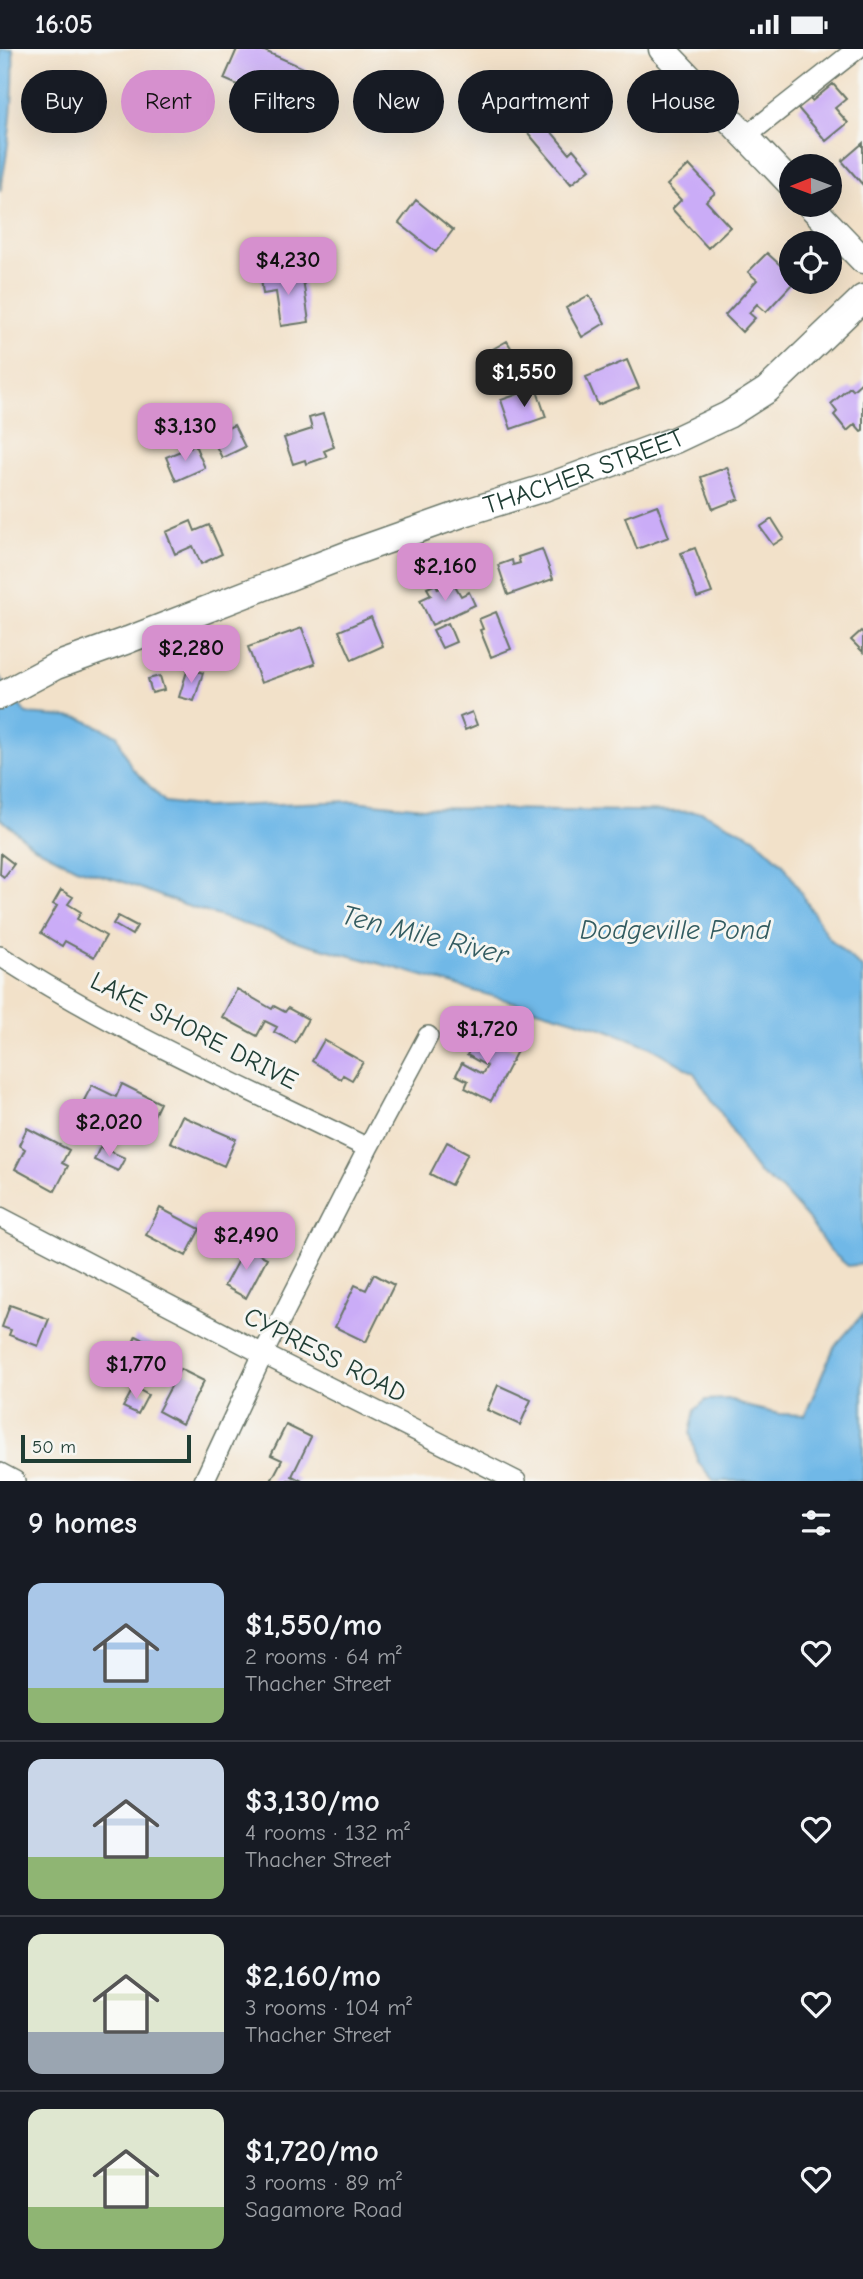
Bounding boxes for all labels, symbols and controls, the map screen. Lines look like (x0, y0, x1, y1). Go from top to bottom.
text: 16:05 (35, 10, 93, 40)
chip: Buy (21, 70, 107, 133)
chip: Rent (121, 70, 215, 133)
chip: Filters (229, 70, 339, 133)
chip: New (353, 70, 444, 133)
chip: Apartment (458, 70, 613, 133)
chip: House (627, 70, 739, 133)
north arrow (779, 154, 842, 217)
map controls (779, 154, 842, 294)
button: locate (779, 231, 842, 294)
pin: $4,230 (231, 237, 345, 297)
text: $4,230 (256, 246, 320, 273)
pin: $1,550 (467, 349, 581, 409)
text: $1,550 (492, 358, 556, 385)
pin: $3,130 (128, 403, 242, 463)
text: $3,130 (153, 412, 217, 439)
street label: THACHER STREET (480, 423, 690, 521)
pin: $2,160 (388, 543, 502, 603)
text: $2,160 (413, 552, 477, 579)
pin: $2,280 (134, 625, 248, 685)
text: $2,280 (158, 634, 224, 661)
water label: Ten Mile River (338, 899, 513, 972)
water label: Dodgeville Pond (580, 914, 771, 946)
street label: LAKE SHORE DRIVE (85, 966, 303, 1096)
pin: $1,720 (430, 1007, 544, 1066)
text: $1,720 (456, 1015, 518, 1042)
pin: $2,020 (52, 1099, 166, 1159)
text: $2,020 (75, 1108, 143, 1135)
pin: $2,490 (189, 1213, 303, 1272)
text: $2,490 (213, 1221, 279, 1248)
street label: CYPRESS ROAD (239, 1301, 411, 1409)
pin: $1,770 (79, 1341, 193, 1401)
text: $1,770 (105, 1350, 167, 1377)
scale bar (21, 1432, 191, 1464)
text: 50 m (32, 1436, 76, 1458)
icon: filters (797, 1504, 835, 1542)
text: 9 homes (28, 1506, 137, 1541)
text: $1,550/mo (245, 1608, 382, 1643)
icon: home (84, 1611, 168, 1695)
icon: heart (797, 1634, 835, 1672)
text: 2 rooms · 64 m² (245, 1643, 402, 1670)
text: Thacher Street (245, 1670, 391, 1697)
text: $3,130/mo (245, 1784, 380, 1819)
icon: home (84, 1787, 168, 1871)
icon: heart (797, 1810, 835, 1848)
text: 4 rooms · 132 m² (245, 1819, 410, 1846)
text: Thacher Street (245, 1846, 391, 1873)
text: $2,160/mo (245, 1959, 381, 1994)
icon: home (84, 1962, 168, 2046)
icon: heart (797, 1985, 835, 2023)
text: 3 rooms · 104 m² (245, 1994, 412, 2021)
text: Thacher Street (245, 2021, 391, 2048)
text: $1,720/mo (245, 2134, 379, 2169)
icon: home (84, 2137, 168, 2221)
icon: heart (797, 2160, 835, 2198)
text: 3 rooms · 89 m² (245, 2169, 402, 2196)
text: Sagamore Road (245, 2196, 402, 2223)

